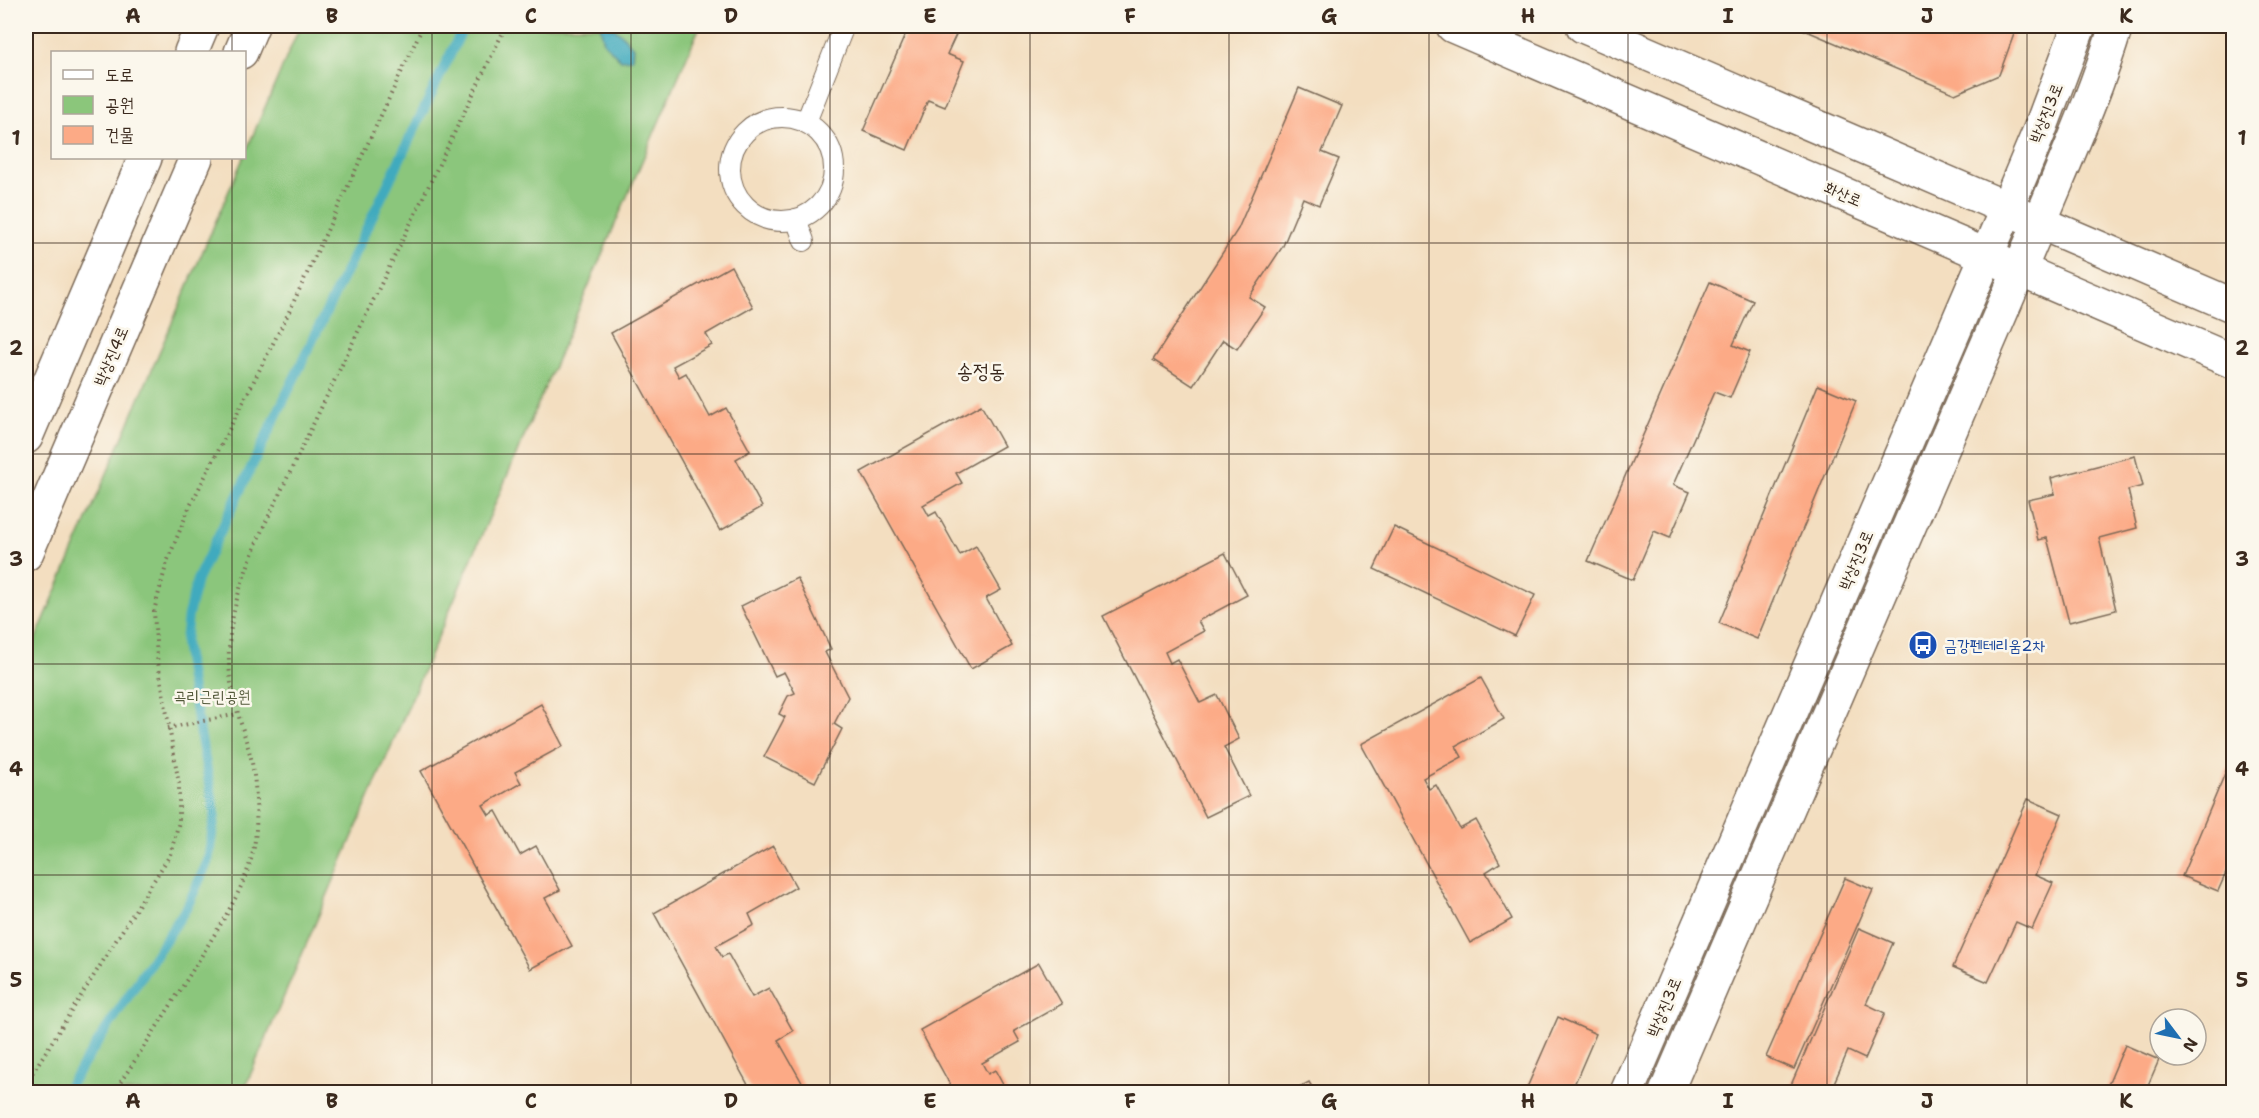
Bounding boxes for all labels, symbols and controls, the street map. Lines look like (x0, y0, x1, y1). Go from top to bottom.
text: A (125, 3, 141, 29)
text: B (326, 3, 338, 29)
text: C (525, 3, 537, 29)
text: D (724, 3, 738, 29)
text: E (923, 3, 937, 29)
text: F (1124, 3, 1136, 29)
text: G (1321, 3, 1337, 29)
text: H (1521, 3, 1535, 29)
text: I (1722, 3, 1734, 29)
text: J (1921, 3, 1934, 29)
text: K (2119, 3, 2133, 29)
legend (51, 51, 246, 159)
text: 도로 (105, 63, 134, 87)
street label: 박상진3로 (2025, 80, 2067, 146)
text: 공원 (105, 93, 134, 117)
text: 건물 (105, 123, 134, 147)
text: 1 (11, 125, 21, 151)
text: 1 (2237, 125, 2247, 151)
street label: 화산로 (1821, 177, 1865, 211)
street label: 박상진4로 (89, 323, 133, 389)
text: 2 (9, 335, 23, 361)
text: 2 (2235, 335, 2249, 361)
district label: 송정동 (957, 358, 1005, 384)
street label: 박상진3로 (1834, 527, 1878, 593)
text: 3 (9, 546, 23, 572)
text: 3 (2235, 546, 2249, 572)
bus stop icon: 금강펜테리움2차 (1907, 629, 1939, 661)
place label: 금강펜테리움2차 (1944, 635, 2045, 656)
park label: 곡리근린공원 (173, 686, 251, 707)
text: 4 (9, 756, 23, 782)
text: 4 (2235, 756, 2249, 782)
text: 5 (10, 967, 22, 993)
text: 5 (2236, 967, 2248, 993)
street label: 박상진3로 (1642, 974, 1686, 1040)
north arrow (2148, 1007, 2208, 1067)
text: N (2178, 1034, 2203, 1056)
text: A (125, 1088, 141, 1114)
text: B (326, 1088, 338, 1114)
text: C (525, 1088, 537, 1114)
text: D (724, 1088, 738, 1114)
text: E (923, 1088, 937, 1114)
text: F (1124, 1088, 1136, 1114)
text: G (1321, 1088, 1337, 1114)
text: H (1521, 1088, 1535, 1114)
text: I (1722, 1088, 1734, 1114)
text: J (1921, 1088, 1934, 1114)
text: K (2119, 1088, 2133, 1114)

